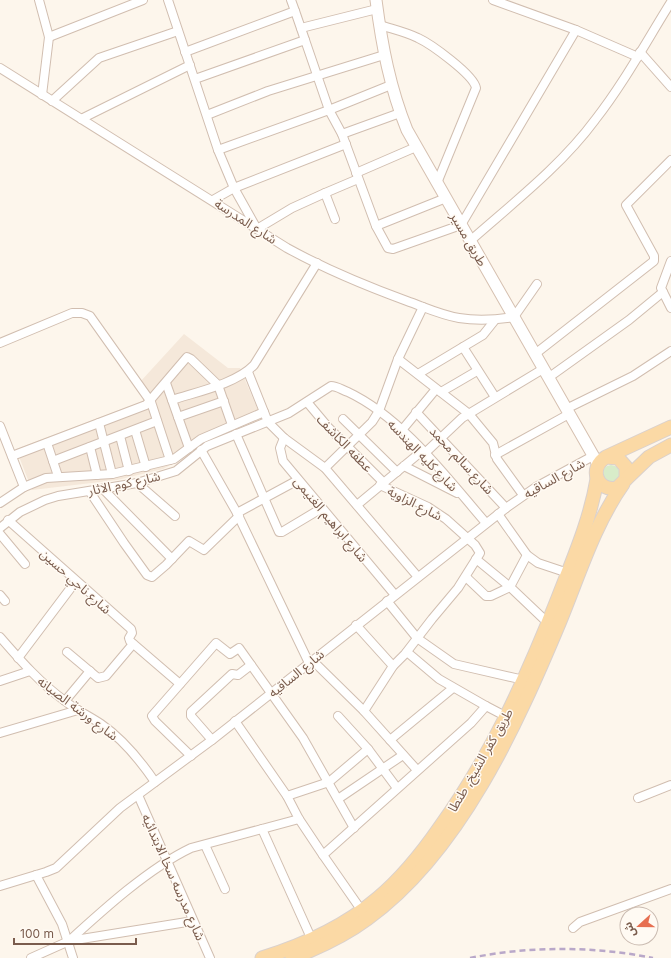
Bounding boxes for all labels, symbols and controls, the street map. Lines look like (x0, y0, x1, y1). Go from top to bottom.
street label: شارع المدرسة (210, 195, 280, 250)
street label: طريق مسير (446, 208, 491, 269)
street label: عطفه الكاشف (314, 411, 377, 475)
street label: شارع كليه الهندسه (382, 416, 461, 496)
street label: شارع سالم محمد (424, 423, 497, 499)
street label: شارع الساقيه (521, 455, 589, 504)
street label: شارع كوم الاثار (85, 468, 162, 502)
street label: شارع ابراهيم الغنيمى (288, 473, 371, 567)
street label: شارع الزاوية (384, 482, 445, 526)
street label: شارع ناجي حسين (35, 545, 115, 619)
street label: شارع الساقيه (265, 646, 329, 703)
street label: شارع ورشة الصيانه (33, 673, 121, 746)
street label: طريق كفر الشيخ, طنطا (444, 705, 519, 816)
street label: شارع مدرسه سخا الابتدائيه (136, 811, 209, 944)
north arrow (619, 906, 659, 946)
scale bar (14, 920, 136, 946)
text: ش (620, 920, 639, 939)
text: 100 m (20, 926, 54, 941)

